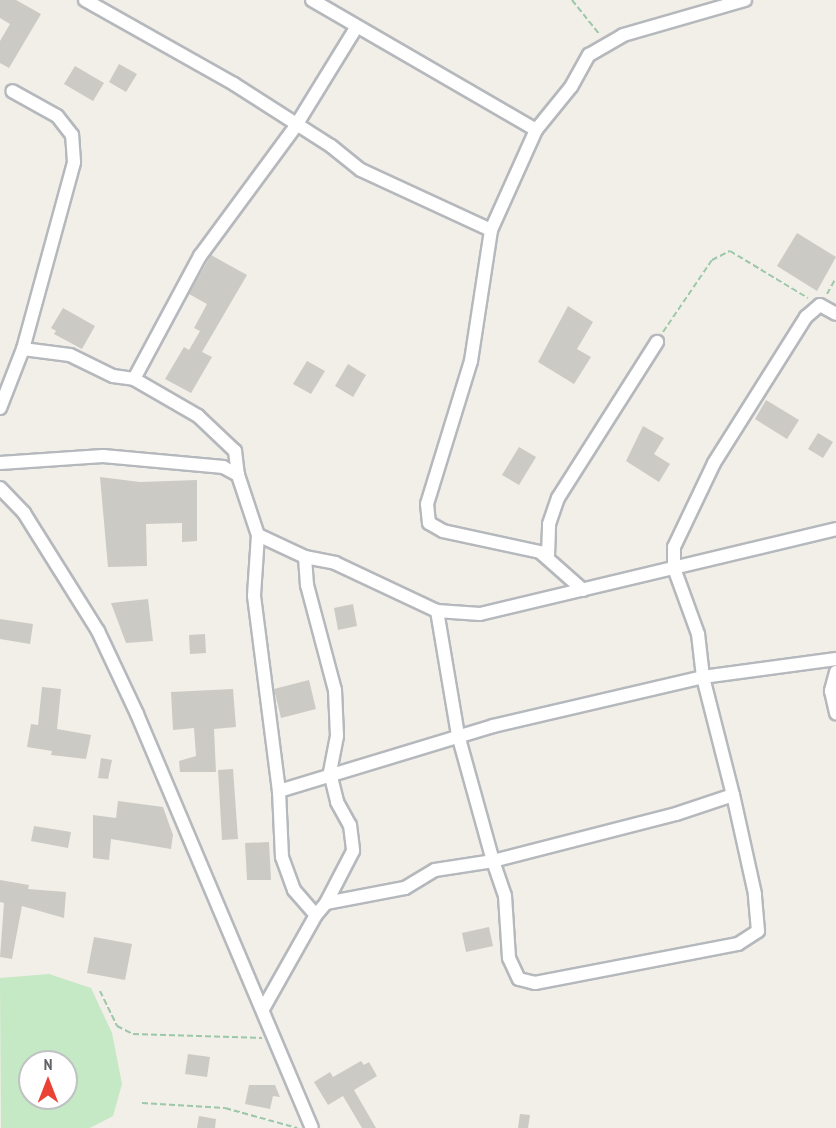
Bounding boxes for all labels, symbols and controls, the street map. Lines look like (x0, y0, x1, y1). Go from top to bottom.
north arrow (18, 1050, 78, 1110)
text: N (44, 1054, 52, 1074)

